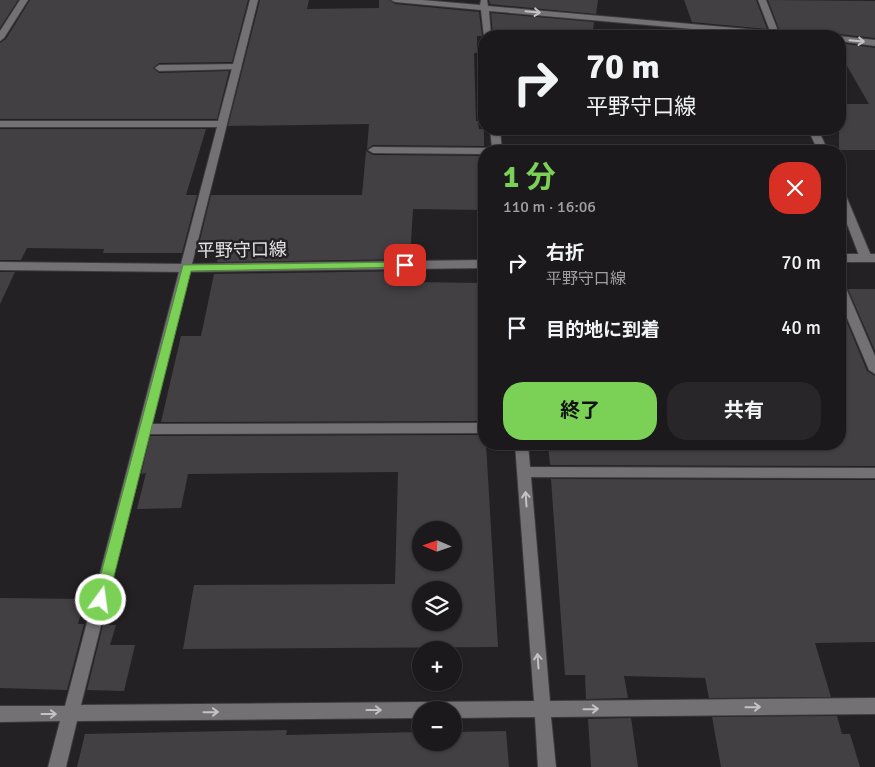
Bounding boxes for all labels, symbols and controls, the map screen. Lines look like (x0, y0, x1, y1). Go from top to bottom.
one-way arrow (524, 7, 540, 17)
one-way arrow (849, 36, 865, 46)
text: 70 m (586, 45, 660, 88)
icon: right (503, 50, 568, 115)
text: 平野守口線 (586, 93, 696, 120)
text: 1 分 (503, 159, 556, 196)
button: close (769, 162, 821, 214)
text: 110 m · 16:06 (503, 197, 596, 217)
street label: 平野守口線 (197, 238, 287, 262)
text: 右折 (546, 241, 584, 265)
pin (384, 244, 426, 286)
icon: right (503, 249, 531, 277)
icon: arrive (391, 251, 419, 279)
text: 70 m (781, 251, 821, 275)
text: 平野守口線 (546, 269, 626, 289)
icon: arrive (503, 314, 531, 342)
text: 40 m (781, 316, 821, 340)
text: 目的地に到着 (546, 318, 660, 342)
button: 終了 (503, 382, 657, 440)
button: 共有 (667, 382, 821, 440)
one-way arrow (522, 491, 531, 507)
north arrow (412, 521, 462, 571)
map controls (412, 521, 462, 751)
position arrow (74, 573, 126, 625)
button: layers (412, 581, 462, 631)
button: + (412, 641, 462, 691)
one-way arrow (534, 653, 543, 669)
button: − (412, 701, 462, 751)
one-way arrow (744, 702, 761, 712)
one-way arrow (582, 704, 598, 714)
one-way arrow (365, 705, 381, 715)
one-way arrow (202, 707, 219, 717)
one-way arrow (40, 709, 56, 719)

